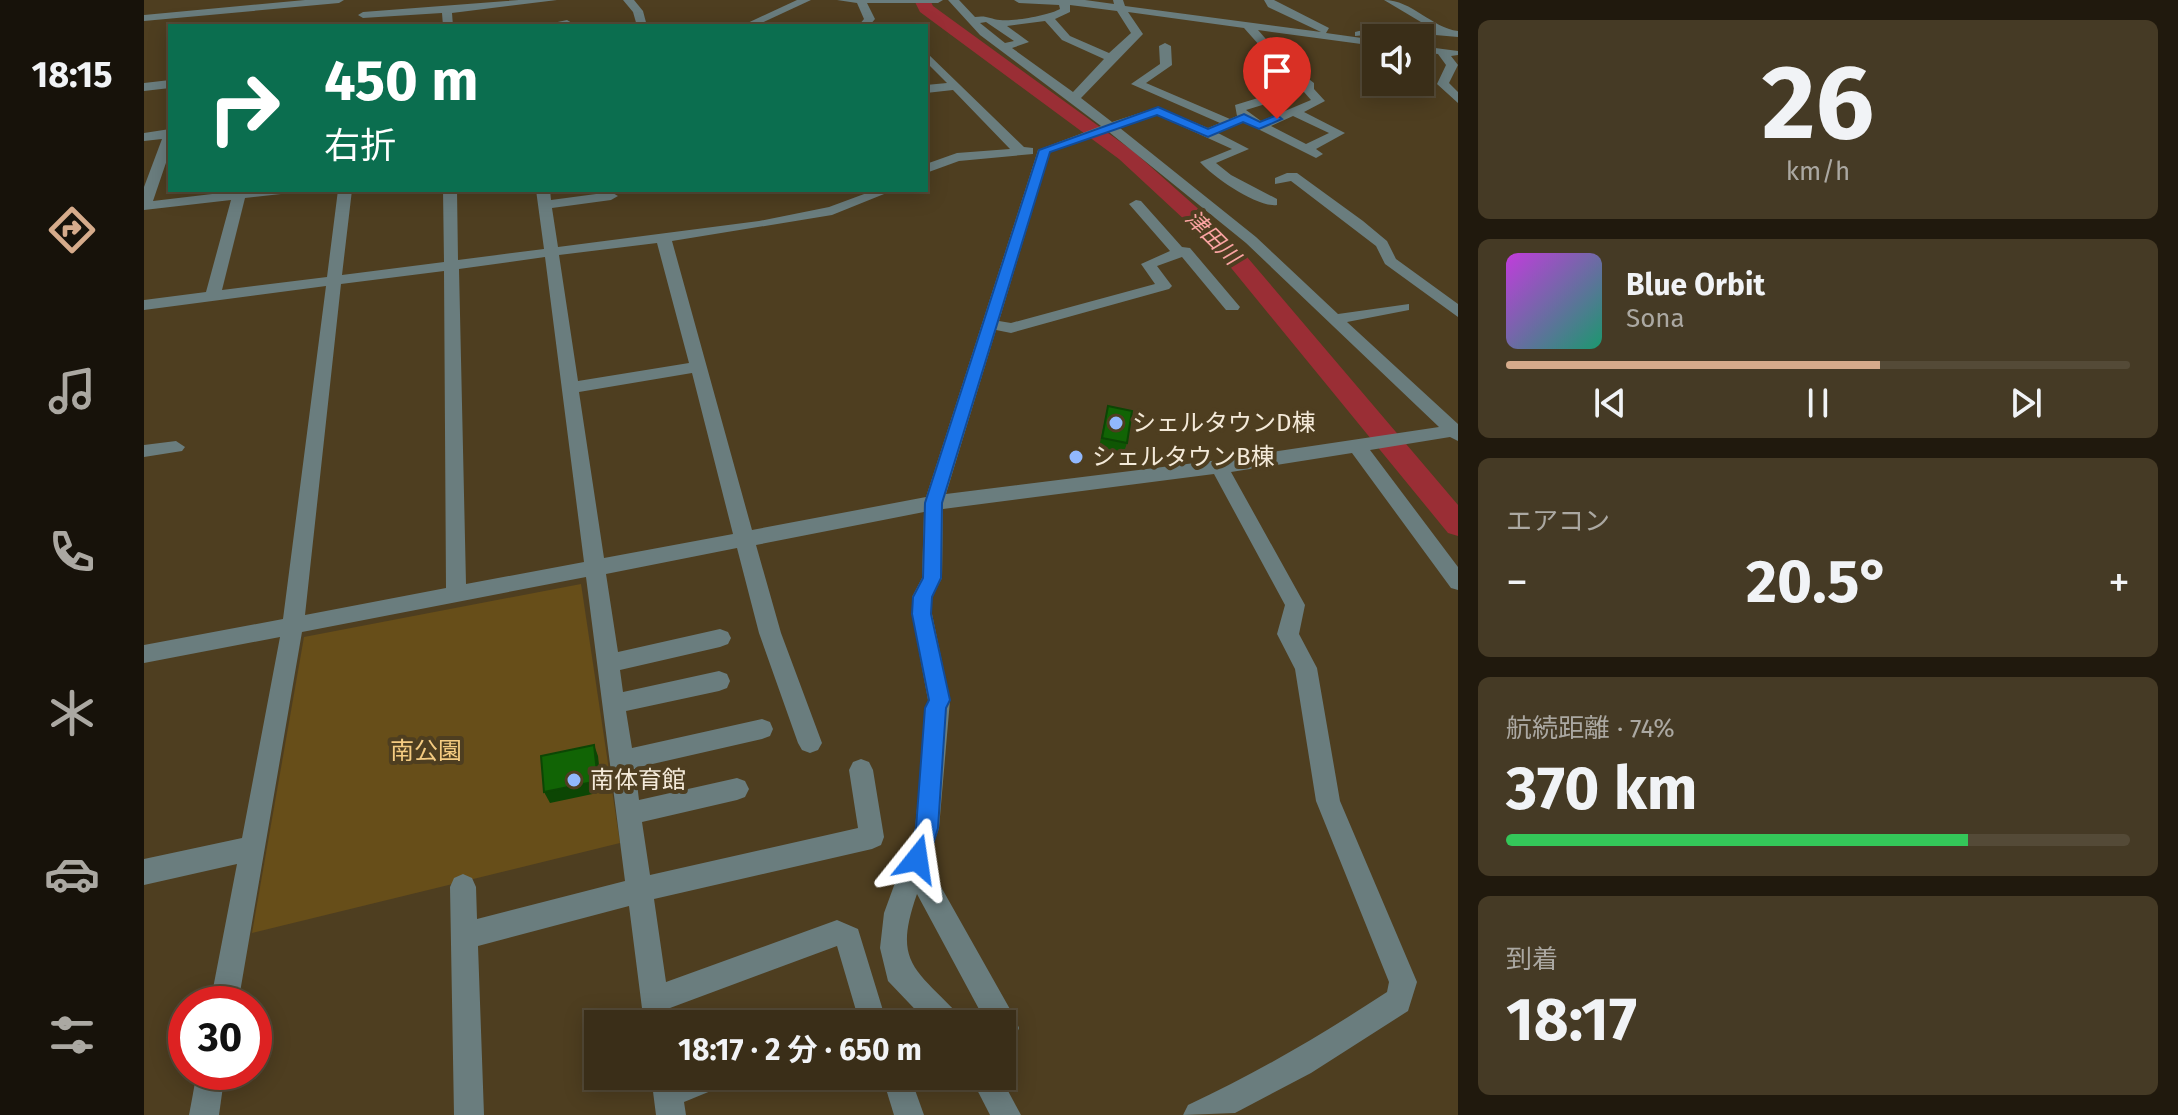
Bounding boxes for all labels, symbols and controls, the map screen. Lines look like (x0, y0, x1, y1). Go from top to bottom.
map controls (1362, 24, 1434, 96)
button: sound (1362, 24, 1434, 96)
pin (1243, 37, 1311, 119)
text: 26 (1762, 41, 1874, 166)
text: 450 m (324, 48, 478, 115)
icon: arrive (1255, 49, 1299, 93)
text: 18:15 (31, 53, 113, 97)
icon: right (192, 56, 296, 160)
text: 右折 (324, 124, 396, 168)
text: km/h (1786, 156, 1850, 187)
icon: directions (44, 202, 100, 258)
water label: 津田川 (1180, 204, 1247, 272)
text: Blue Orbit (1626, 267, 1765, 303)
text: Sona (1626, 303, 1685, 334)
icon: music (44, 363, 100, 419)
icon: previous (1588, 381, 1632, 425)
icon: pause (1796, 381, 1840, 425)
icon: next (2004, 381, 2048, 425)
place label: シェルタウンD棟 (1132, 409, 1315, 437)
marker: シェルタウンD棟 (1107, 414, 1125, 432)
place label: シェルタウンB棟 (1092, 443, 1275, 471)
marker: シェルタウンB棟 (1067, 448, 1085, 466)
text: エアコン (1506, 506, 1610, 537)
icon: phone (44, 524, 100, 580)
text: 20.5° (1746, 546, 1890, 618)
text: − (1506, 556, 1528, 609)
text: + (2108, 556, 2130, 609)
icon: climate (44, 685, 100, 741)
text: 航続距離 · 74% (1506, 713, 1675, 744)
park label: 南公園 (390, 737, 462, 765)
text: 370 km (1506, 753, 1697, 825)
place label: 南体育館 (590, 766, 686, 794)
marker: 南体育館 (565, 771, 583, 789)
position arrow (875, 817, 959, 901)
icon: car (44, 846, 100, 902)
text: 到着 (1506, 944, 1558, 975)
text: 18:17 (1506, 984, 1637, 1056)
speed limit sign: 30 (168, 986, 272, 1090)
icon: filters (44, 1007, 100, 1063)
text: 18:17 · 2 分 · 650 m (678, 1032, 922, 1068)

